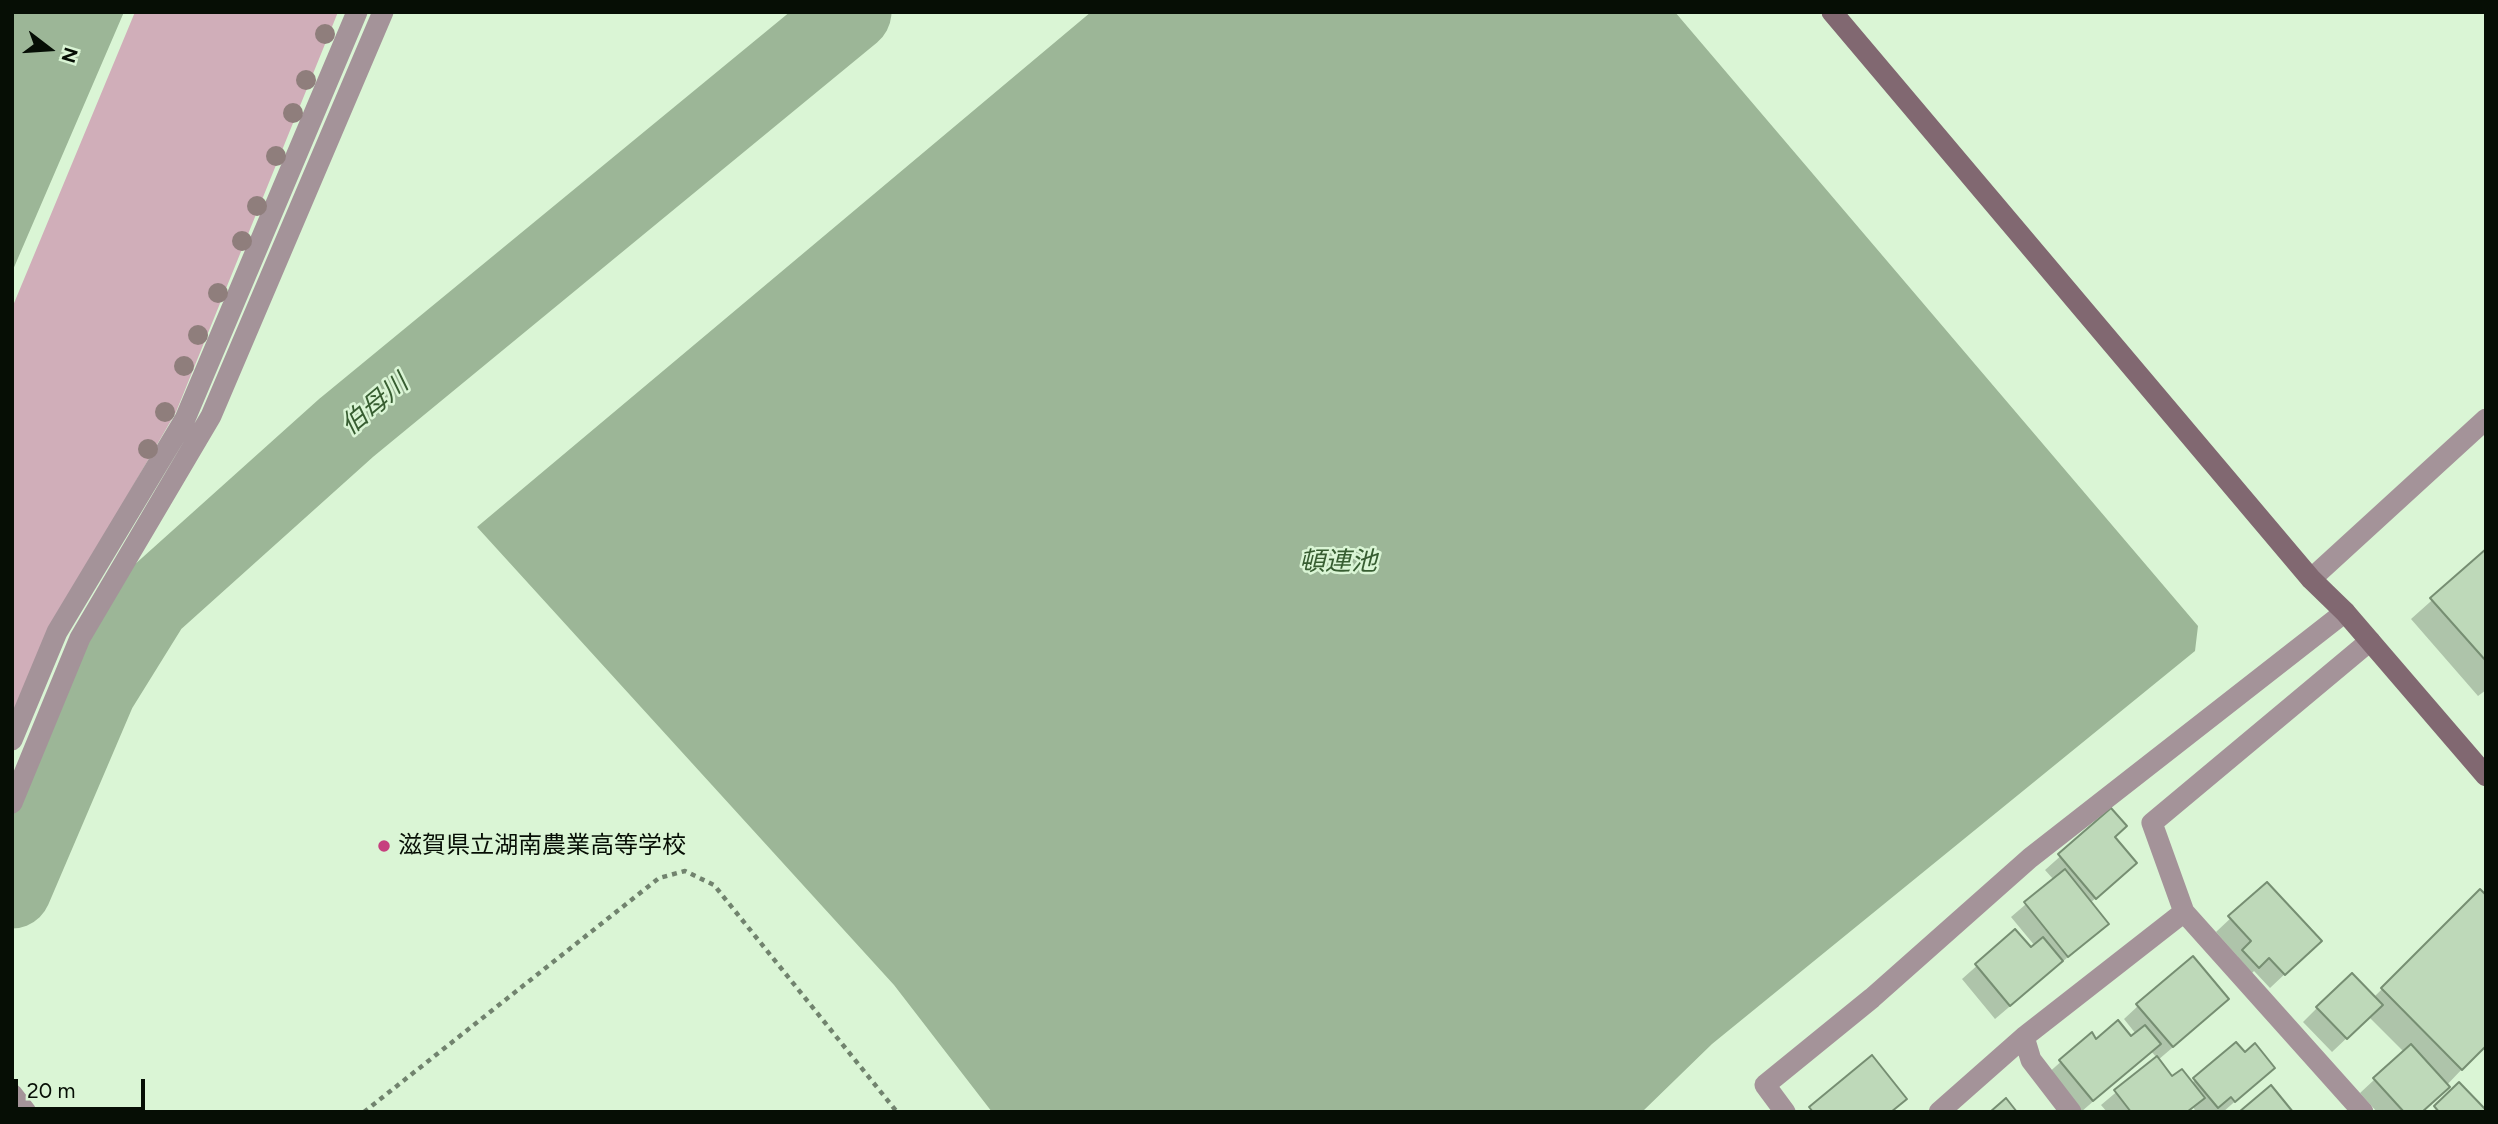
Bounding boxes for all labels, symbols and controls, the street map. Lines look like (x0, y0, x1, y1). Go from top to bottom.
north arrow (14, 14, 84, 84)
text: N (56, 45, 83, 66)
water label: 伯母川 (335, 368, 415, 442)
water label: 頓連池 (1299, 546, 1377, 578)
place label: 滋賀県立湖南農業高等学校 (398, 832, 686, 860)
marker: 滋賀県立湖南農業高等学校 (376, 838, 392, 854)
scale bar (18, 1064, 149, 1108)
text: 20 m (27, 1078, 75, 1103)

